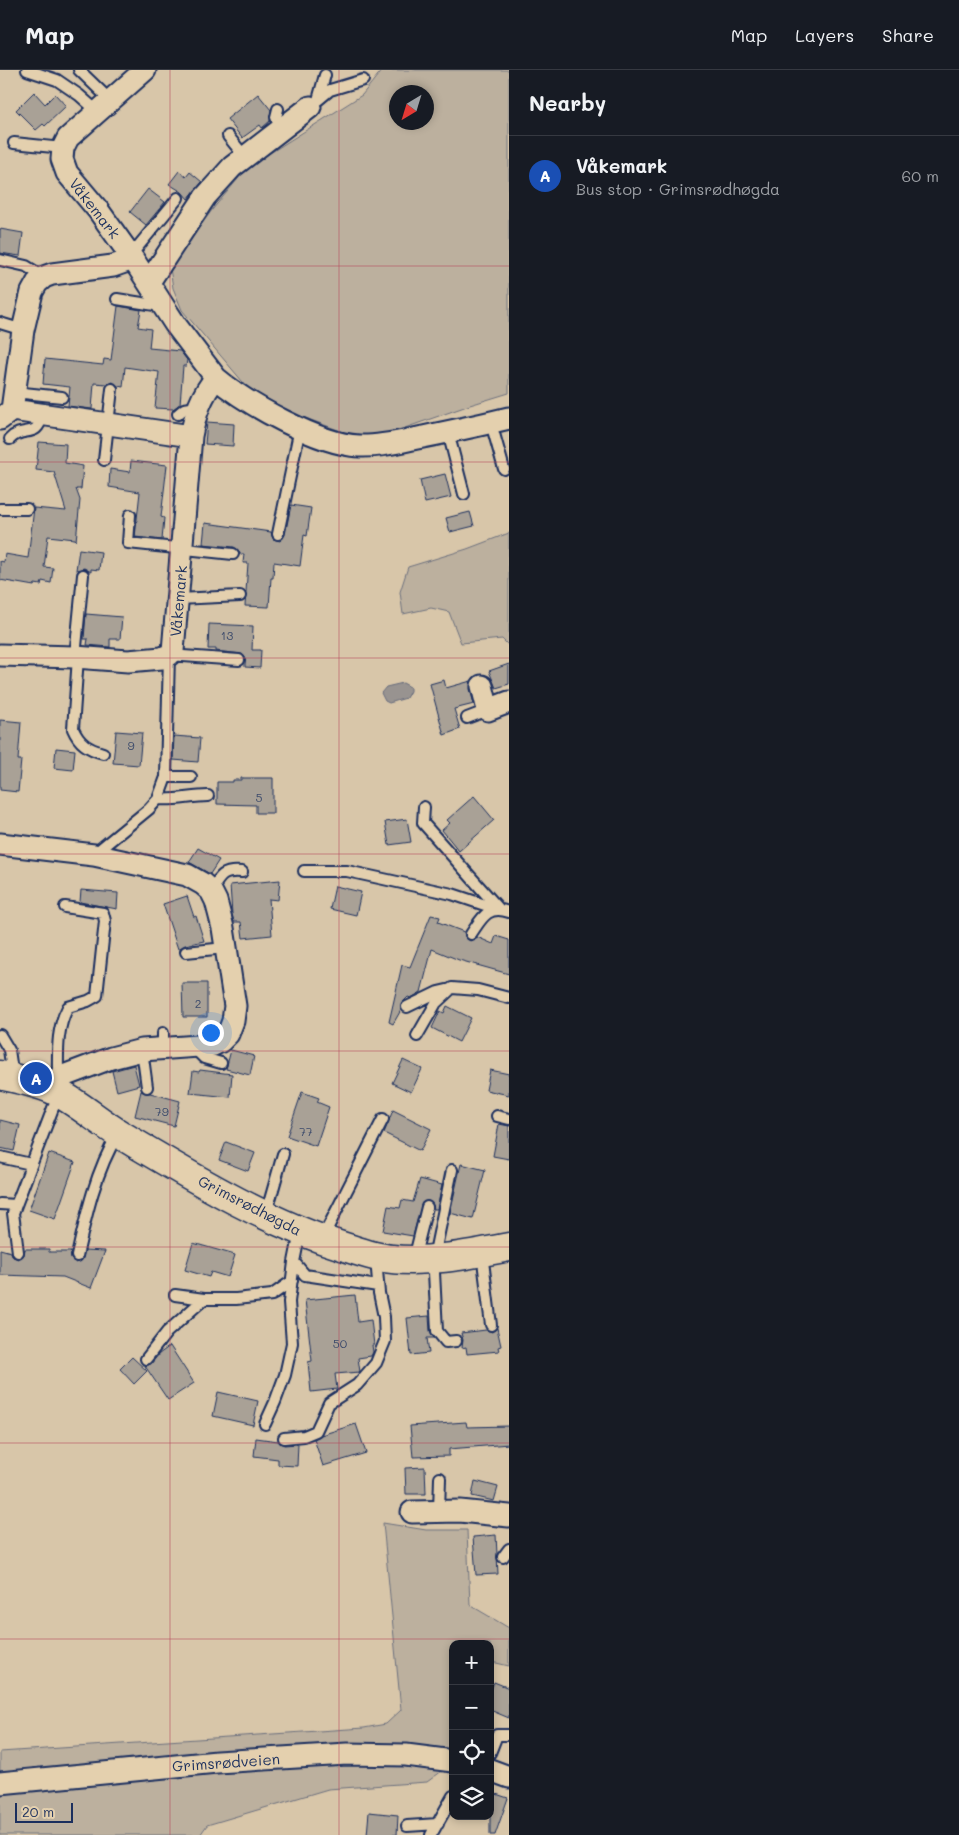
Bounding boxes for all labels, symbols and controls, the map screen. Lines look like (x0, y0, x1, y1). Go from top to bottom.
text: Map (25, 19, 74, 50)
text: Map (731, 23, 767, 47)
text: Layers (795, 23, 854, 47)
text: Share (882, 23, 934, 47)
north arrow (389, 85, 434, 130)
text: Nearby (529, 89, 606, 116)
text: Våkemark (576, 153, 667, 178)
text: A (539, 165, 551, 186)
text: 60 m (902, 165, 939, 186)
street label: Våkemark (65, 174, 125, 242)
text: Bus stop · Grimsrødhøgda (576, 178, 780, 199)
street label: Våkemark (165, 564, 191, 638)
house number: 13 (221, 627, 233, 643)
house number: 9 (127, 737, 135, 753)
house number: 5 (256, 789, 263, 805)
house number: 2 (195, 995, 201, 1011)
your location (198, 1020, 224, 1046)
pin: A (20, 1059, 52, 1097)
house number: 79 (155, 1103, 169, 1119)
house number: 77 (299, 1123, 313, 1139)
street label: Grimsrødhøgda (195, 1170, 305, 1240)
house number: 50 (333, 1335, 348, 1351)
map controls (449, 1640, 494, 1820)
button: + (449, 1640, 494, 1685)
button: − (449, 1685, 494, 1730)
button: locate (449, 1730, 494, 1775)
street label: Grimsrødveien (171, 1748, 281, 1776)
button: layers (449, 1775, 494, 1820)
scale bar (15, 1800, 72, 1823)
text: 20 m (22, 1802, 54, 1821)

